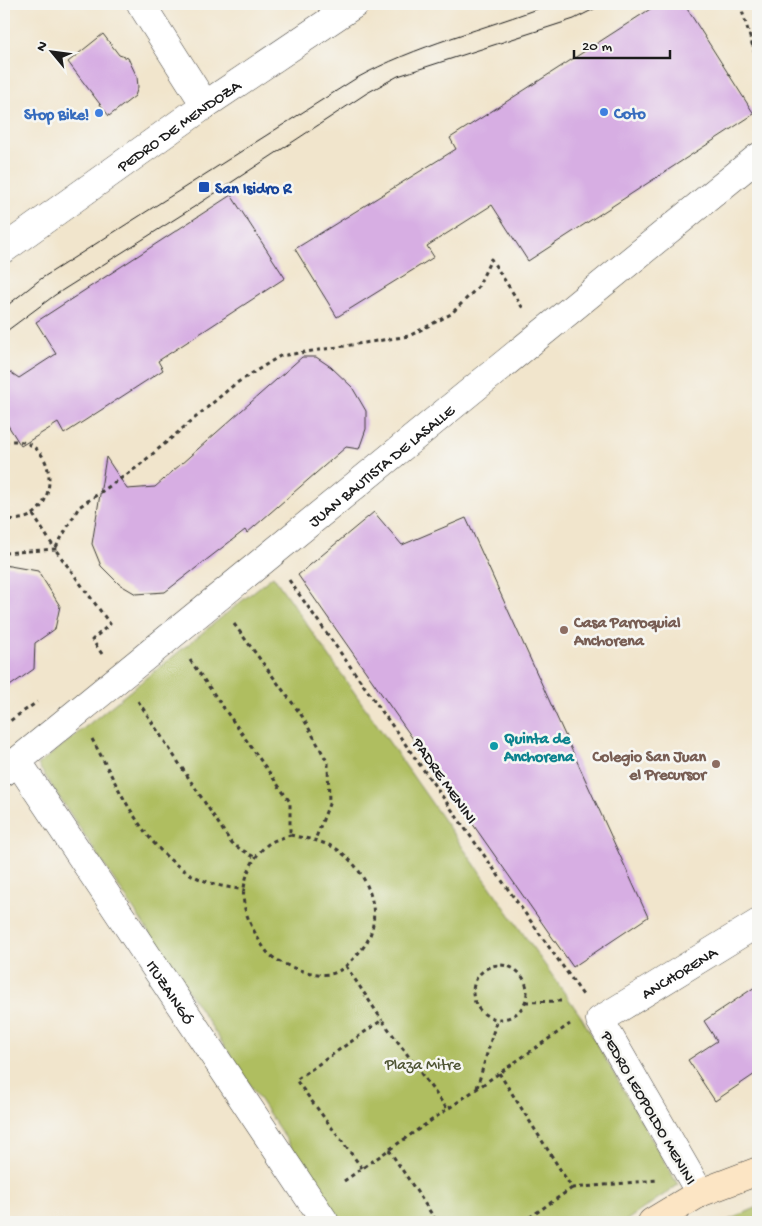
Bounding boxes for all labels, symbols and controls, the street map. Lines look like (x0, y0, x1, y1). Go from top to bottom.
north arrow (28, 28, 78, 78)
scale bar (574, 28, 671, 60)
text: 20 m (582, 38, 612, 56)
text: N (33, 39, 52, 55)
street label: PEDRO DE MENDOZA (114, 77, 247, 178)
marker: Coto (598, 106, 610, 118)
place label: Coto (613, 106, 647, 125)
place label: Stop Bike! (24, 107, 89, 126)
marker: Stop Bike! (93, 107, 105, 119)
marker: San Isidro R (197, 180, 211, 194)
place label: San Isidro R (215, 181, 293, 200)
street label: JUAN BAUTISTA DE LASALLE (306, 402, 461, 533)
place label: Casa Parroquial Anchorena (573, 615, 681, 652)
marker: Casa Parroquial Anchorena (558, 624, 570, 636)
place label: Quinta de Anchorena (503, 731, 575, 768)
street label: PADRE MENINI (406, 735, 480, 829)
marker: Quinta de Anchorena (488, 740, 500, 752)
place label: Colegio San Juan el Precursor (591, 749, 708, 786)
marker: Colegio San Juan el Precursor (710, 758, 722, 770)
street label: ANCHORENA (639, 943, 723, 1005)
street label: ITUZAINGÓ (140, 958, 197, 1029)
street label: PEDRO LEOPOLDO MENINI (595, 1028, 699, 1189)
park label: Plaza Mitre (384, 1057, 462, 1076)

